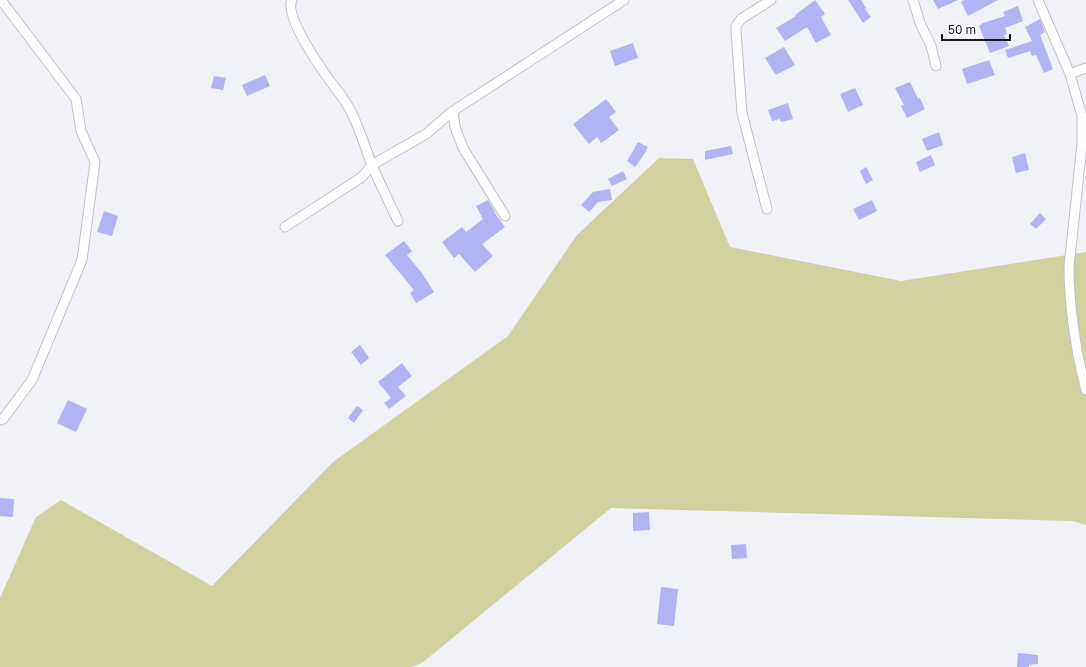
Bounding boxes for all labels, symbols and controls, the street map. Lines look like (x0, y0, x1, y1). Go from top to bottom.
scale bar (942, 16, 1010, 42)
text: 50 m (948, 22, 976, 37)

